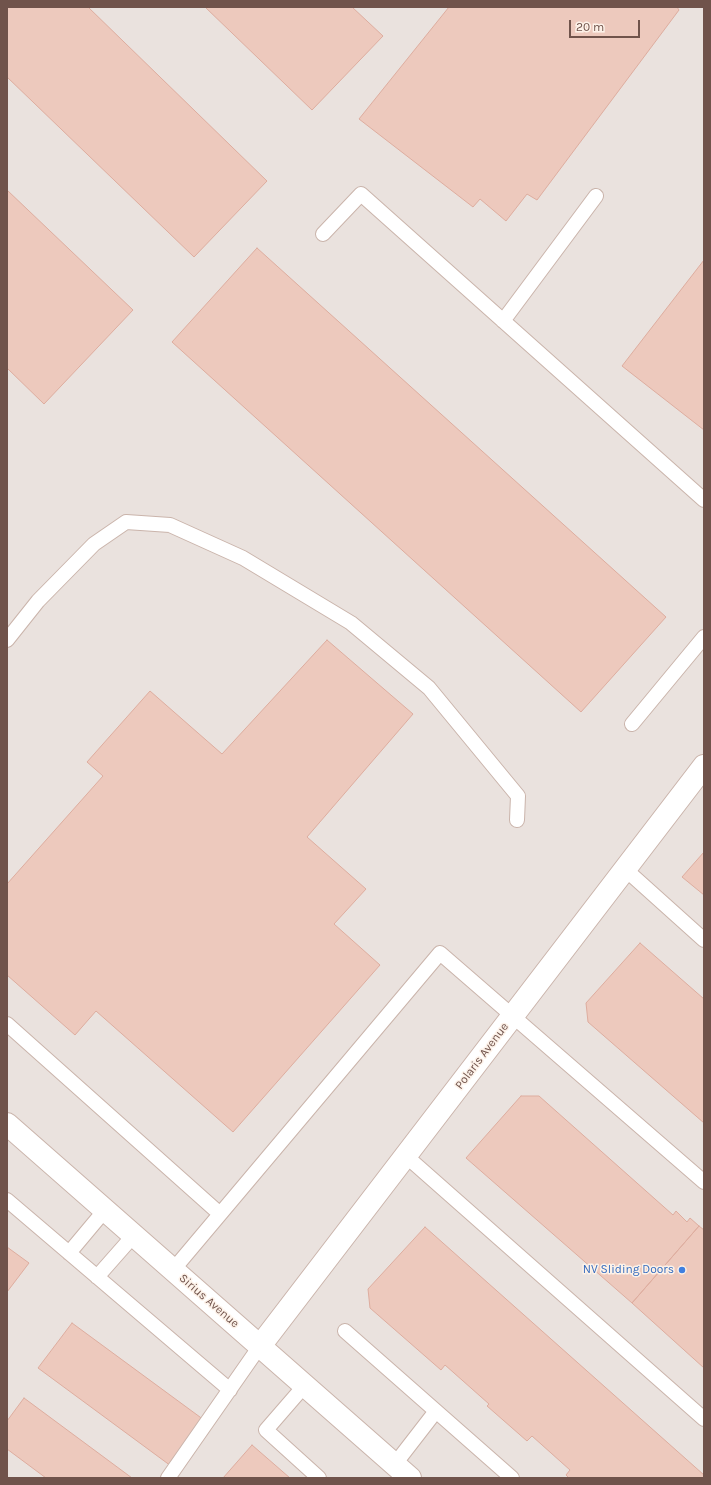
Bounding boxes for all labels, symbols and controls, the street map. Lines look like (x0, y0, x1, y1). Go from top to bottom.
scale bar (571, 12, 642, 38)
text: 20 m (576, 20, 604, 34)
street label: Polaris Avenue (452, 1020, 512, 1092)
place label: NV Sliding Doors (583, 1263, 674, 1277)
marker: NV Sliding Doors (677, 1265, 687, 1275)
street label: Sirius Avenue (176, 1271, 242, 1331)

